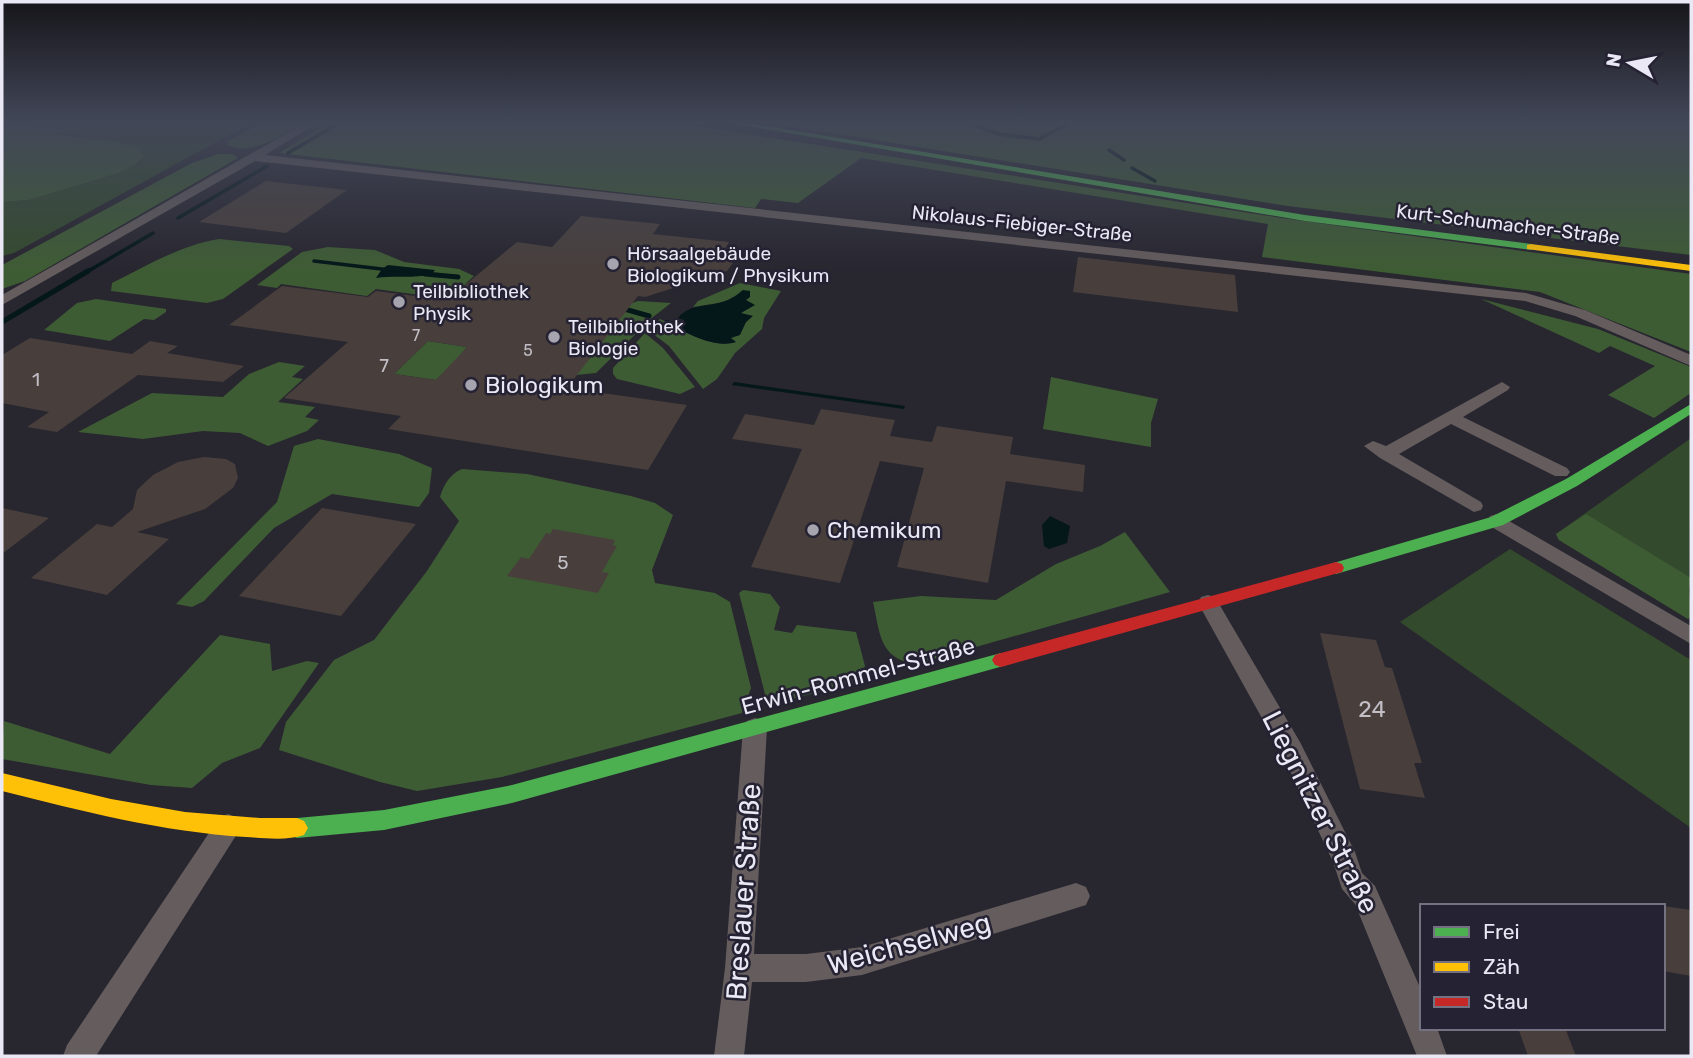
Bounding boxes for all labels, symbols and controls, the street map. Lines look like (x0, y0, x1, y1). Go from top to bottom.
north arrow (1595, 28, 1665, 98)
text: N (1601, 51, 1626, 69)
street label: Kurt-Schumacher-Straße (1395, 199, 1621, 250)
street label: Nikolaus-Fiebiger-Straße (911, 200, 1133, 247)
place label: Hörsaalgebäude Biologikum / Physikum (627, 242, 829, 287)
marker: Hörsaalgebäude Biologikum / Physikum (605, 256, 621, 272)
place label: Teilbibliothek Physik (413, 280, 529, 325)
marker: Teilbibliothek Physik (391, 294, 407, 310)
place label: Teilbibliothek Biologie (568, 315, 684, 360)
house number: 7 (412, 326, 420, 345)
marker: Teilbibliothek Biologie (546, 329, 562, 345)
house number: 5 (523, 341, 533, 360)
house number: 7 (379, 354, 389, 377)
house number: 1 (32, 368, 40, 391)
place label: Biologikum (485, 371, 603, 399)
marker: Biologikum (463, 377, 479, 393)
place label: Chemikum (827, 516, 941, 544)
marker: Chemikum (805, 522, 821, 538)
house number: 5 (557, 551, 569, 574)
street label: Erwin-Rommel-Straße (738, 631, 978, 721)
house number: 24 (1358, 695, 1386, 723)
street label: Liegnitzer Straße (1255, 706, 1386, 919)
street label: Breslauer Straße (719, 783, 768, 1001)
legend (1420, 904, 1665, 1030)
street label: Weichselweg (824, 906, 995, 981)
text: Frei (1483, 919, 1520, 944)
text: Zäh (1483, 954, 1520, 979)
text: Stau (1483, 989, 1529, 1014)

